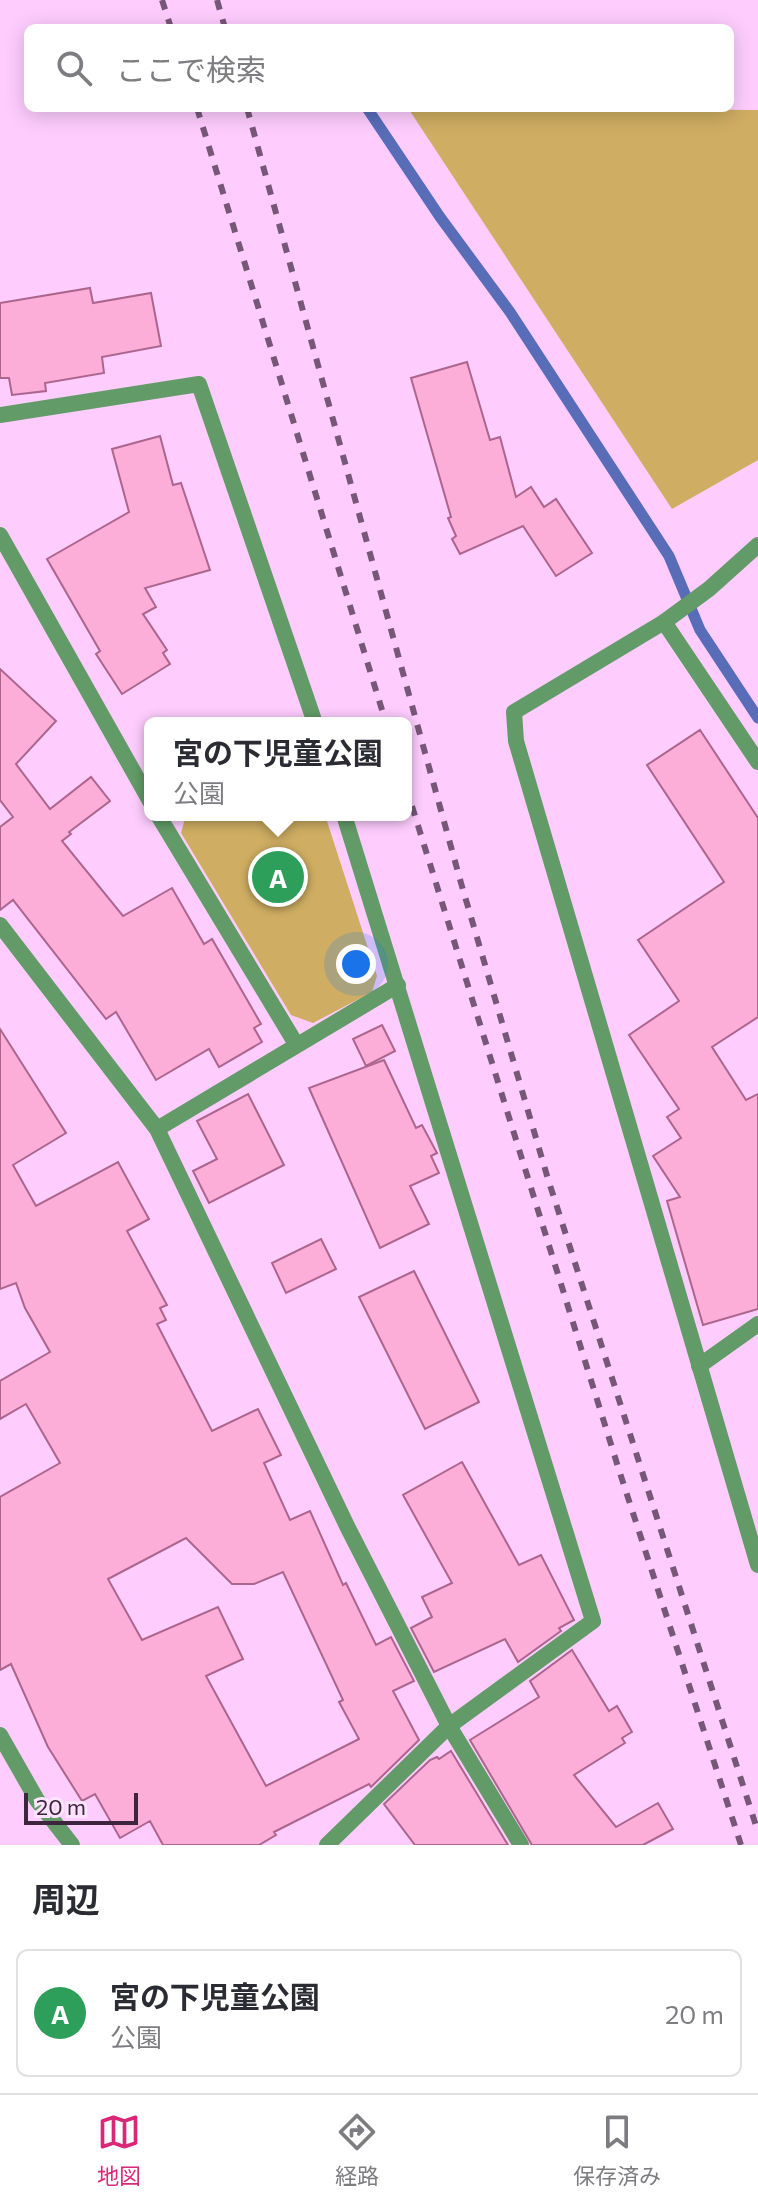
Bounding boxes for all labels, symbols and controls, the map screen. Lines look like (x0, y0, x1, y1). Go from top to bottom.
search box (24, 24, 734, 112)
icon: search (52, 46, 96, 90)
text: ここで検索 (116, 50, 266, 87)
popup (144, 717, 412, 821)
text: 宮の下児童公園 (173, 733, 383, 770)
text: 公園 (173, 777, 225, 808)
pin: A (252, 847, 304, 907)
your location (336, 944, 376, 984)
scale bar (24, 1789, 138, 1825)
text: 20 m (36, 1793, 86, 1820)
text: 周辺 (32, 1877, 100, 1919)
text: 宮の下児童公園 (110, 1977, 320, 2014)
text: A (51, 1998, 69, 2029)
text: 20 m (665, 1998, 724, 2029)
text: 公園 (110, 2021, 162, 2052)
tab: 地図 (97, 2110, 141, 2190)
tab: 経路 (335, 2110, 379, 2190)
tab: 保存済み (573, 2110, 661, 2190)

